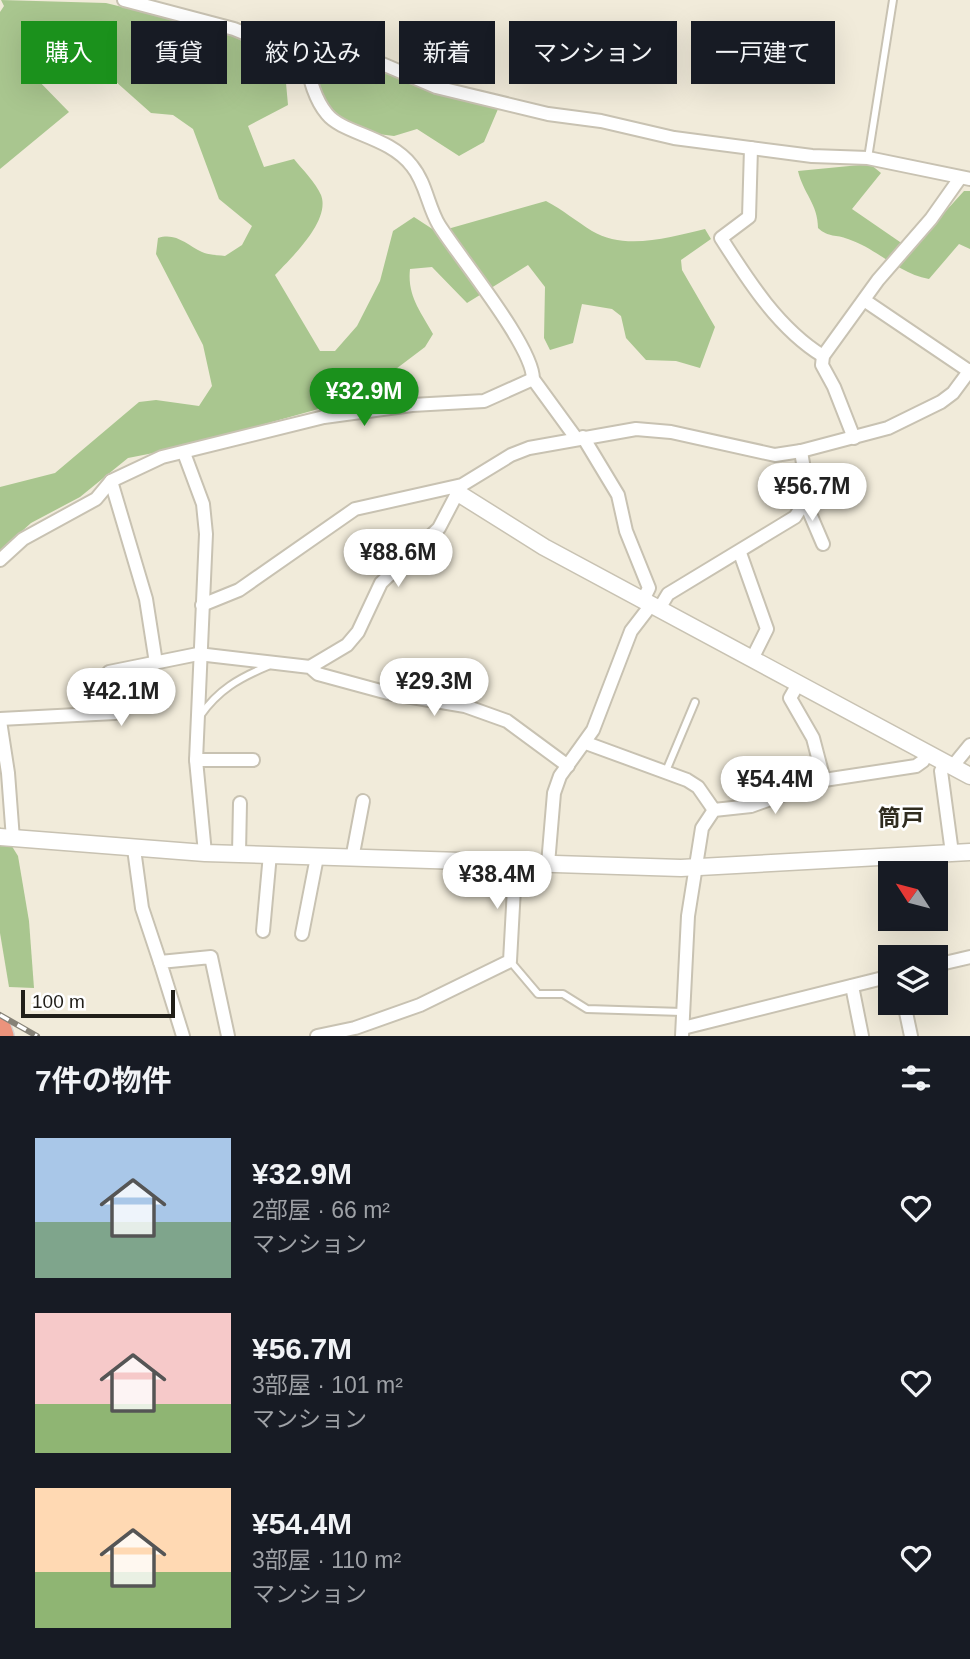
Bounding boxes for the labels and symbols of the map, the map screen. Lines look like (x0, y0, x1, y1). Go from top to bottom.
pin: ¥32.9M (307, 368, 421, 428)
pin: ¥56.7M (755, 463, 869, 523)
pin: ¥88.6M (341, 530, 455, 589)
pin: ¥29.3M (377, 658, 491, 718)
pin: ¥42.1M (64, 668, 178, 728)
pin: ¥54.4M (718, 756, 832, 816)
district label: 筒戸 (878, 805, 924, 831)
pin: ¥38.4M (440, 852, 554, 911)
north arrow (878, 861, 948, 931)
scale bar (21, 987, 175, 1019)

